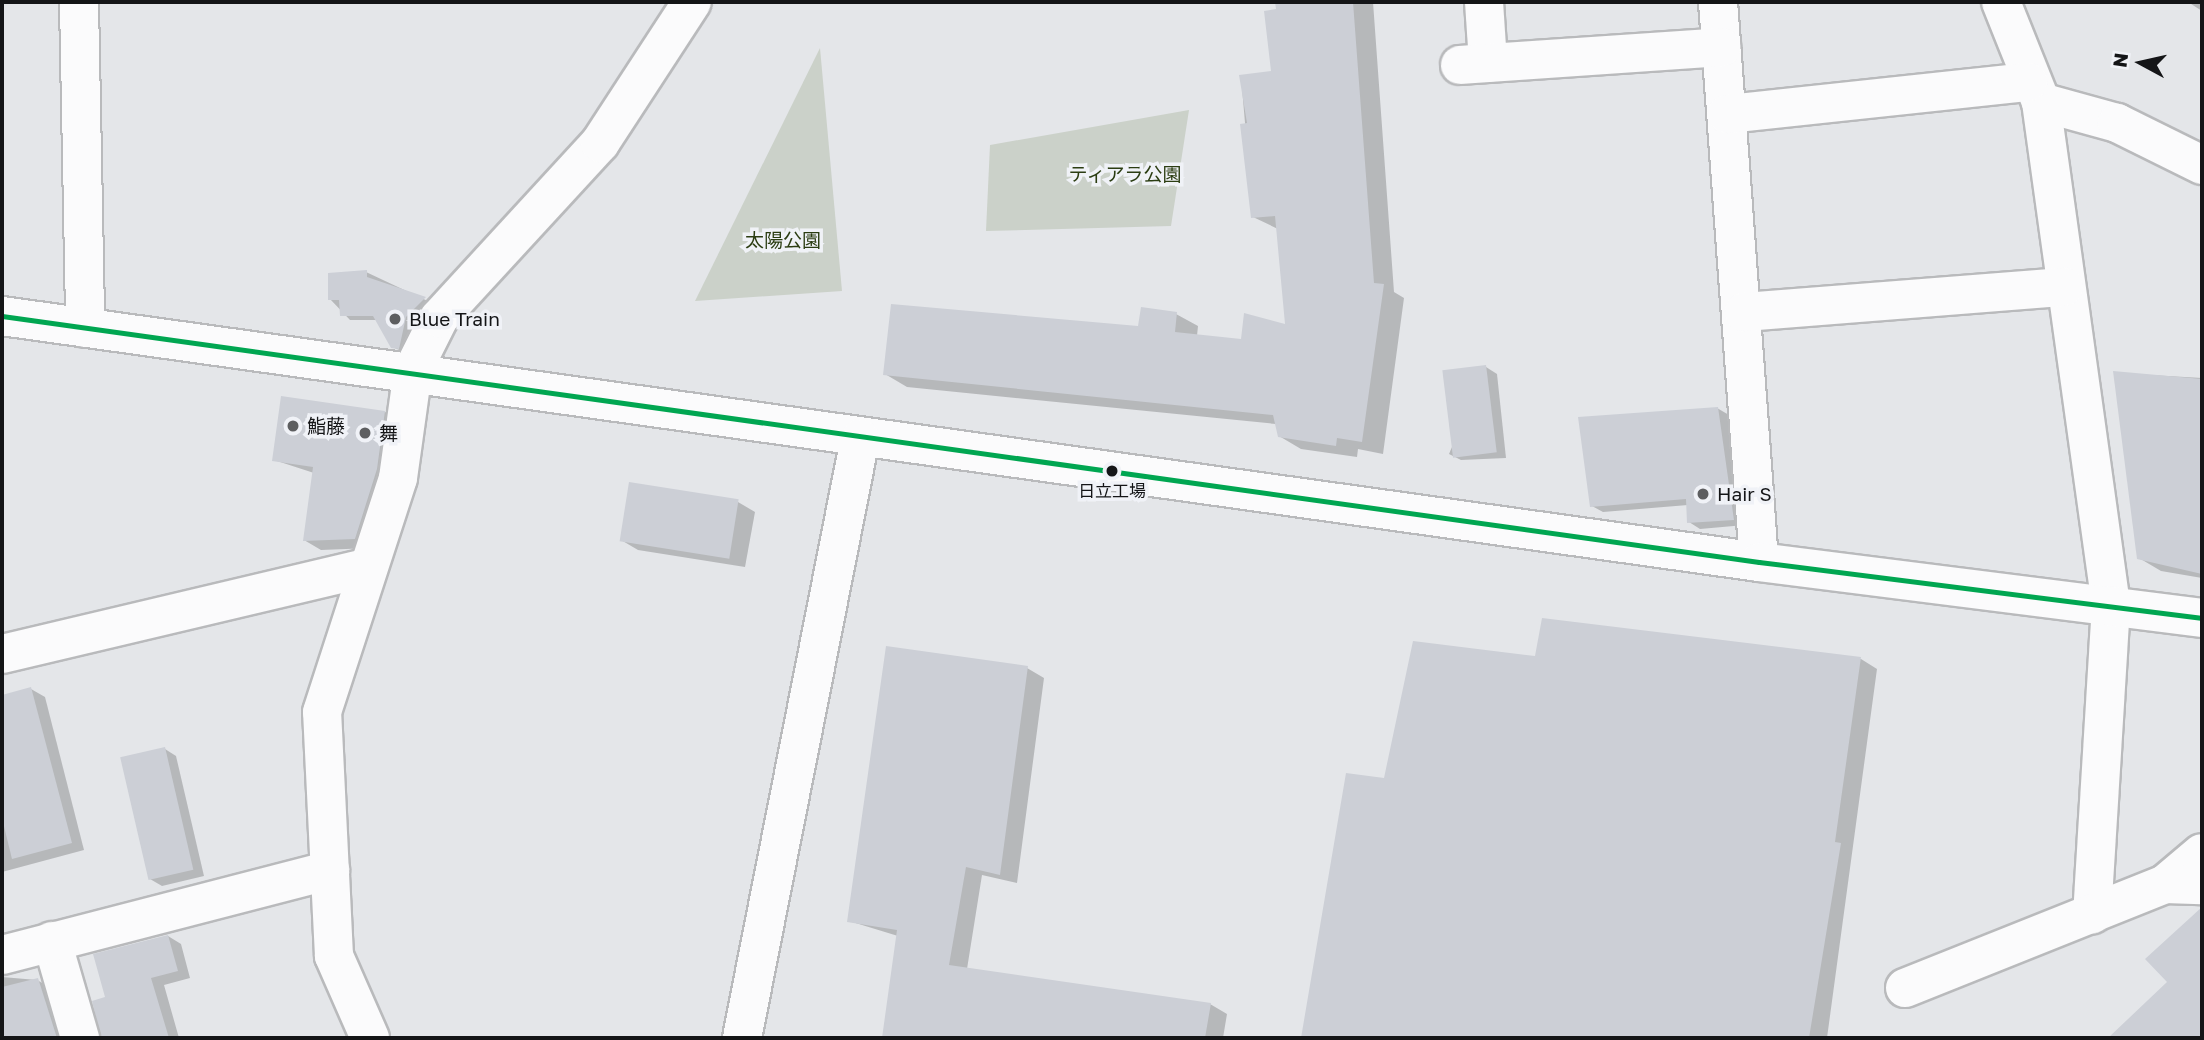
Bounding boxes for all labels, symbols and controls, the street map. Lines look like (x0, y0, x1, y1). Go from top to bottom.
north arrow (2106, 28, 2176, 98)
text: N (2107, 51, 2132, 69)
park label: ティアラ公園 (1068, 163, 1182, 185)
park label: 太陽公園 (745, 229, 821, 251)
place label: Blue Train (409, 308, 500, 330)
marker: Blue Train (387, 311, 403, 327)
place label: 鮨藤 (307, 415, 345, 437)
marker: 鮨藤 (285, 418, 301, 434)
place label: 舞 (379, 422, 398, 444)
marker: 舞 (357, 425, 373, 441)
marker: 日立工場 (1105, 464, 1119, 478)
place label: 日立工場 (1078, 481, 1146, 501)
place label: Hair S (1717, 483, 1772, 505)
marker: Hair S (1695, 486, 1711, 502)

